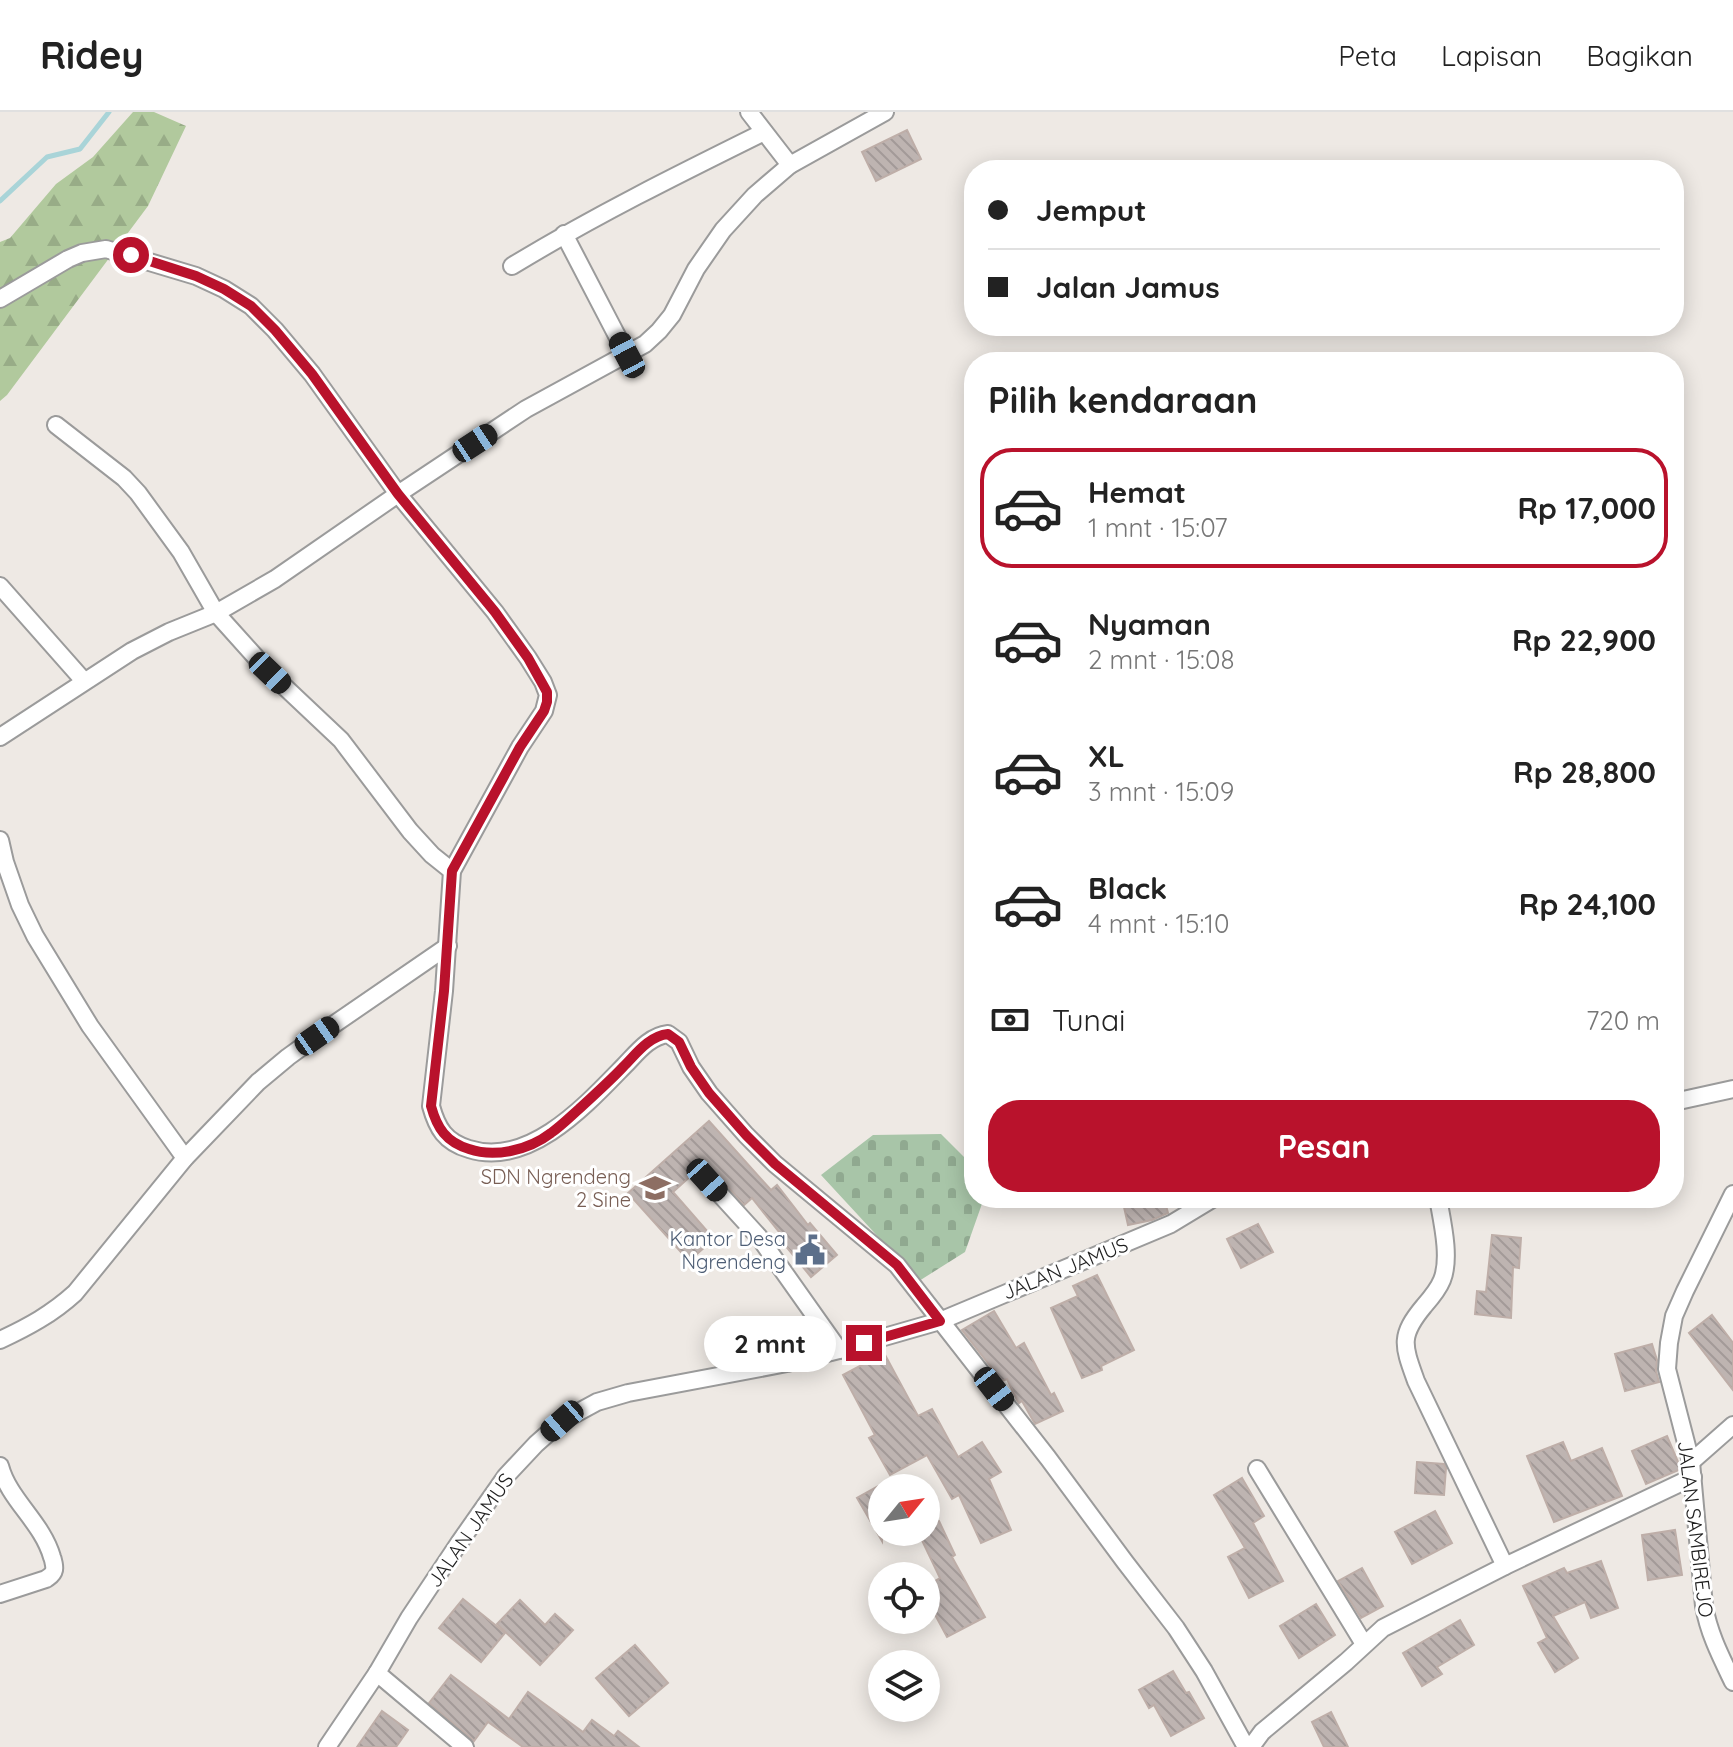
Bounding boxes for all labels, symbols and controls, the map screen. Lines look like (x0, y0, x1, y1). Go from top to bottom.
text: Ridey (40, 31, 143, 79)
text: Peta (1338, 38, 1397, 73)
text: Lapisan (1441, 38, 1542, 73)
text: Bagikan (1586, 38, 1693, 73)
text: Jemput (1036, 191, 1147, 229)
route start (113, 237, 149, 273)
text: Jalan Jamus (1036, 268, 1220, 306)
car (605, 328, 649, 382)
text: Pilih kendaraan (988, 377, 1257, 422)
car (448, 420, 502, 466)
icon: car (992, 472, 1064, 544)
text: Hemat (1088, 473, 1186, 511)
text: Rp 17,000 (1517, 489, 1656, 527)
text: 1 mnt · 15:07 (1088, 511, 1228, 544)
icon: car (992, 604, 1064, 676)
text: Nyaman (1088, 605, 1211, 643)
text: Rp 22,900 (1512, 621, 1656, 659)
text: 2 mnt · 15:08 (1088, 643, 1234, 676)
car (244, 648, 296, 698)
icon: car (992, 736, 1064, 808)
text: XL (1088, 737, 1125, 775)
text: Rp 28,800 (1513, 753, 1656, 791)
text: 3 mnt · 15:09 (1088, 775, 1234, 808)
icon: car (992, 868, 1064, 940)
text: Black (1088, 869, 1167, 907)
text: Rp 24,100 (1519, 885, 1656, 923)
text: 4 mnt · 15:10 (1088, 907, 1229, 940)
icon: cash (988, 998, 1032, 1042)
text: Tunai (1052, 1001, 1126, 1039)
text: 720 m (1586, 1004, 1660, 1037)
car (290, 1012, 344, 1060)
button: Pesan (988, 1100, 1660, 1192)
car (682, 1154, 732, 1206)
place label: SDN Ngrendeng 2 Sine (481, 1164, 631, 1212)
school or university icon: SDN Ngrendeng 2 Sine (638, 1171, 672, 1205)
place label: Kantor Desa Ngrendeng (669, 1226, 786, 1274)
street label: JALAN JAMUS (998, 1231, 1132, 1305)
public building icon: Kantor Desa Ngrendeng (793, 1233, 827, 1267)
callout: 2 mnt (704, 1315, 836, 1371)
route end (846, 1325, 882, 1361)
text: 2 mnt (734, 1327, 806, 1360)
car (970, 1363, 1018, 1415)
car (536, 1396, 588, 1446)
street label: JALAN SAMBIREJO (1673, 1439, 1719, 1619)
street label: JALAN JAMUS (421, 1468, 519, 1592)
north arrow (868, 1474, 940, 1546)
map controls (868, 1474, 940, 1722)
button: locate (868, 1562, 940, 1634)
button: layers (868, 1650, 940, 1722)

